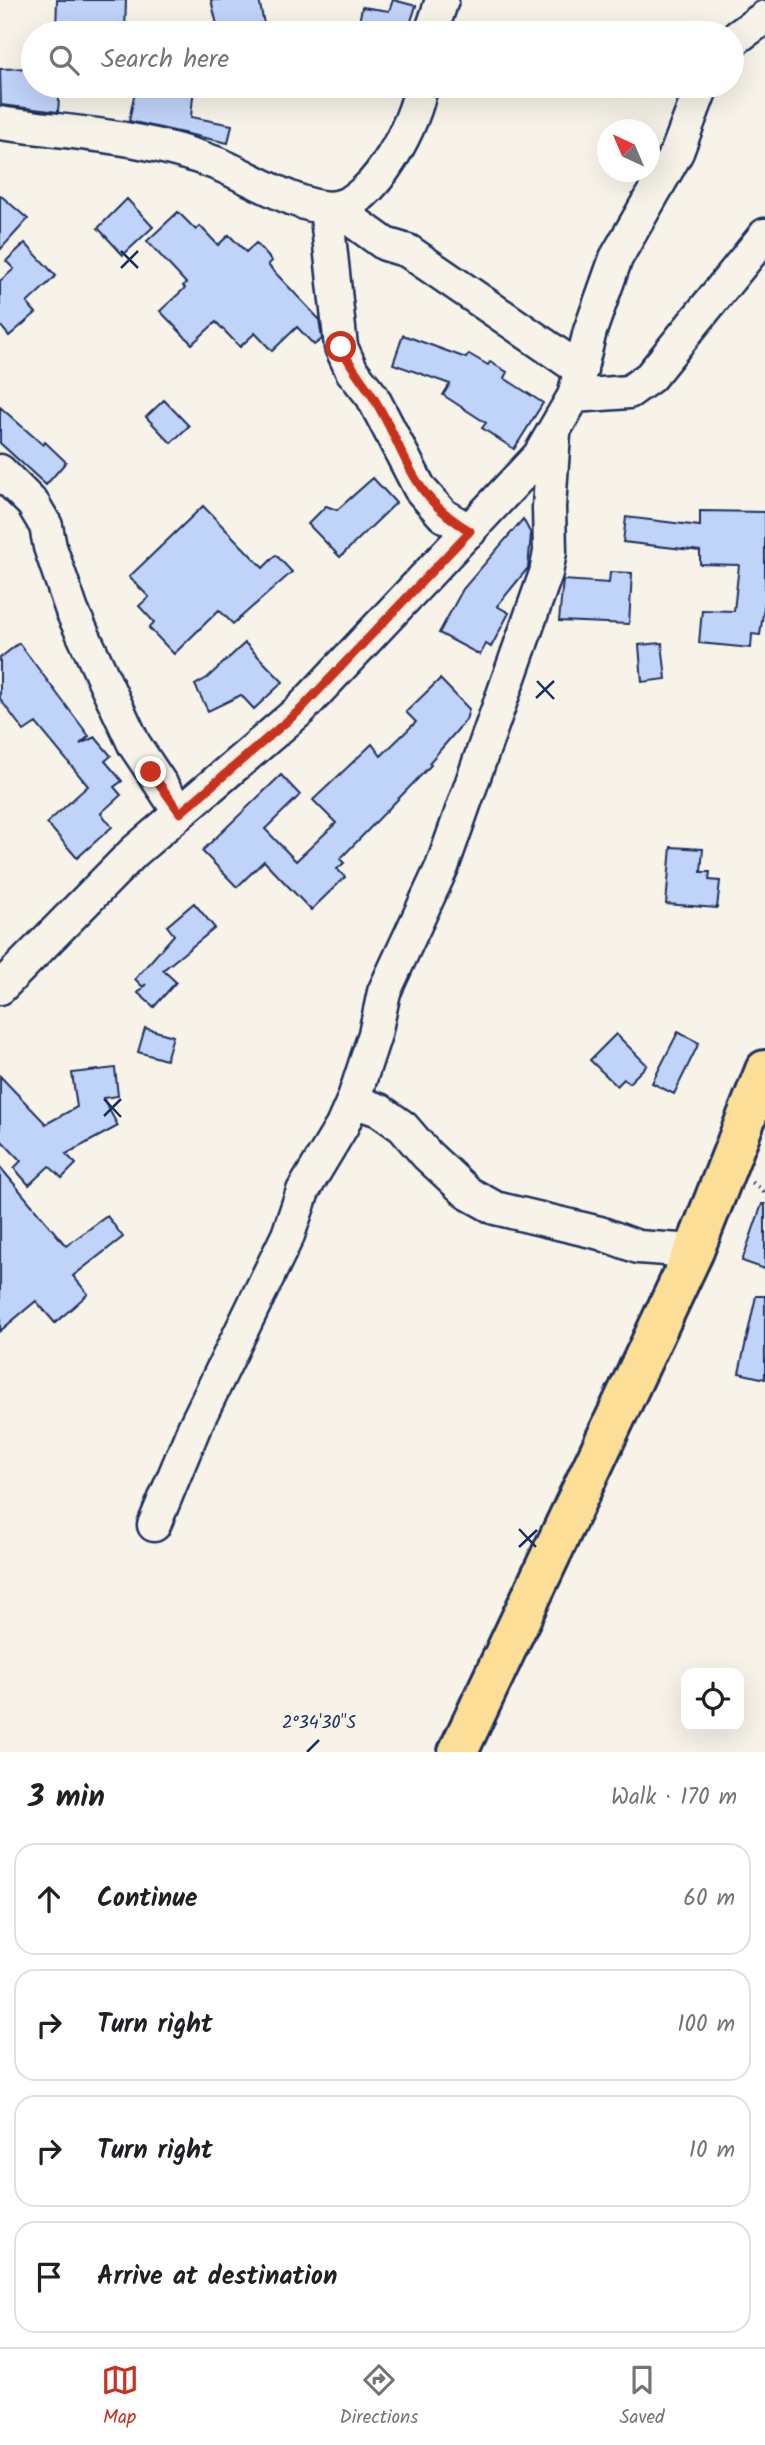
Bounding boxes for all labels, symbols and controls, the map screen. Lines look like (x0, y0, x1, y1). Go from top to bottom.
search box (21, 21, 744, 98)
text: Search here (101, 39, 229, 81)
icon: search (45, 41, 83, 79)
north arrow (597, 119, 660, 182)
route start (325, 331, 356, 362)
route end (135, 756, 166, 787)
map controls (681, 1668, 744, 1731)
button: locate (681, 1668, 744, 1731)
text: 2°34'30"S (282, 1709, 357, 1738)
text: 3 min (28, 1774, 105, 1822)
text: Walk · 170 m (611, 1780, 737, 1816)
text: Continue (97, 1878, 198, 1920)
icon: ahead (30, 1880, 68, 1918)
text: 60 m (683, 1881, 735, 1917)
text: Turn right (97, 2004, 213, 2046)
icon: right (30, 2006, 68, 2044)
text: 100 m (677, 2007, 735, 2043)
text: Turn right (97, 2130, 213, 2172)
icon: right (30, 2132, 68, 2170)
text: 10 m (689, 2133, 735, 2169)
text: Arrive at destination (97, 2256, 337, 2298)
icon: arrive (30, 2258, 68, 2296)
tab: Map (101, 2361, 139, 2433)
tab: Directions (340, 2361, 418, 2433)
tab: Saved (619, 2361, 664, 2433)

